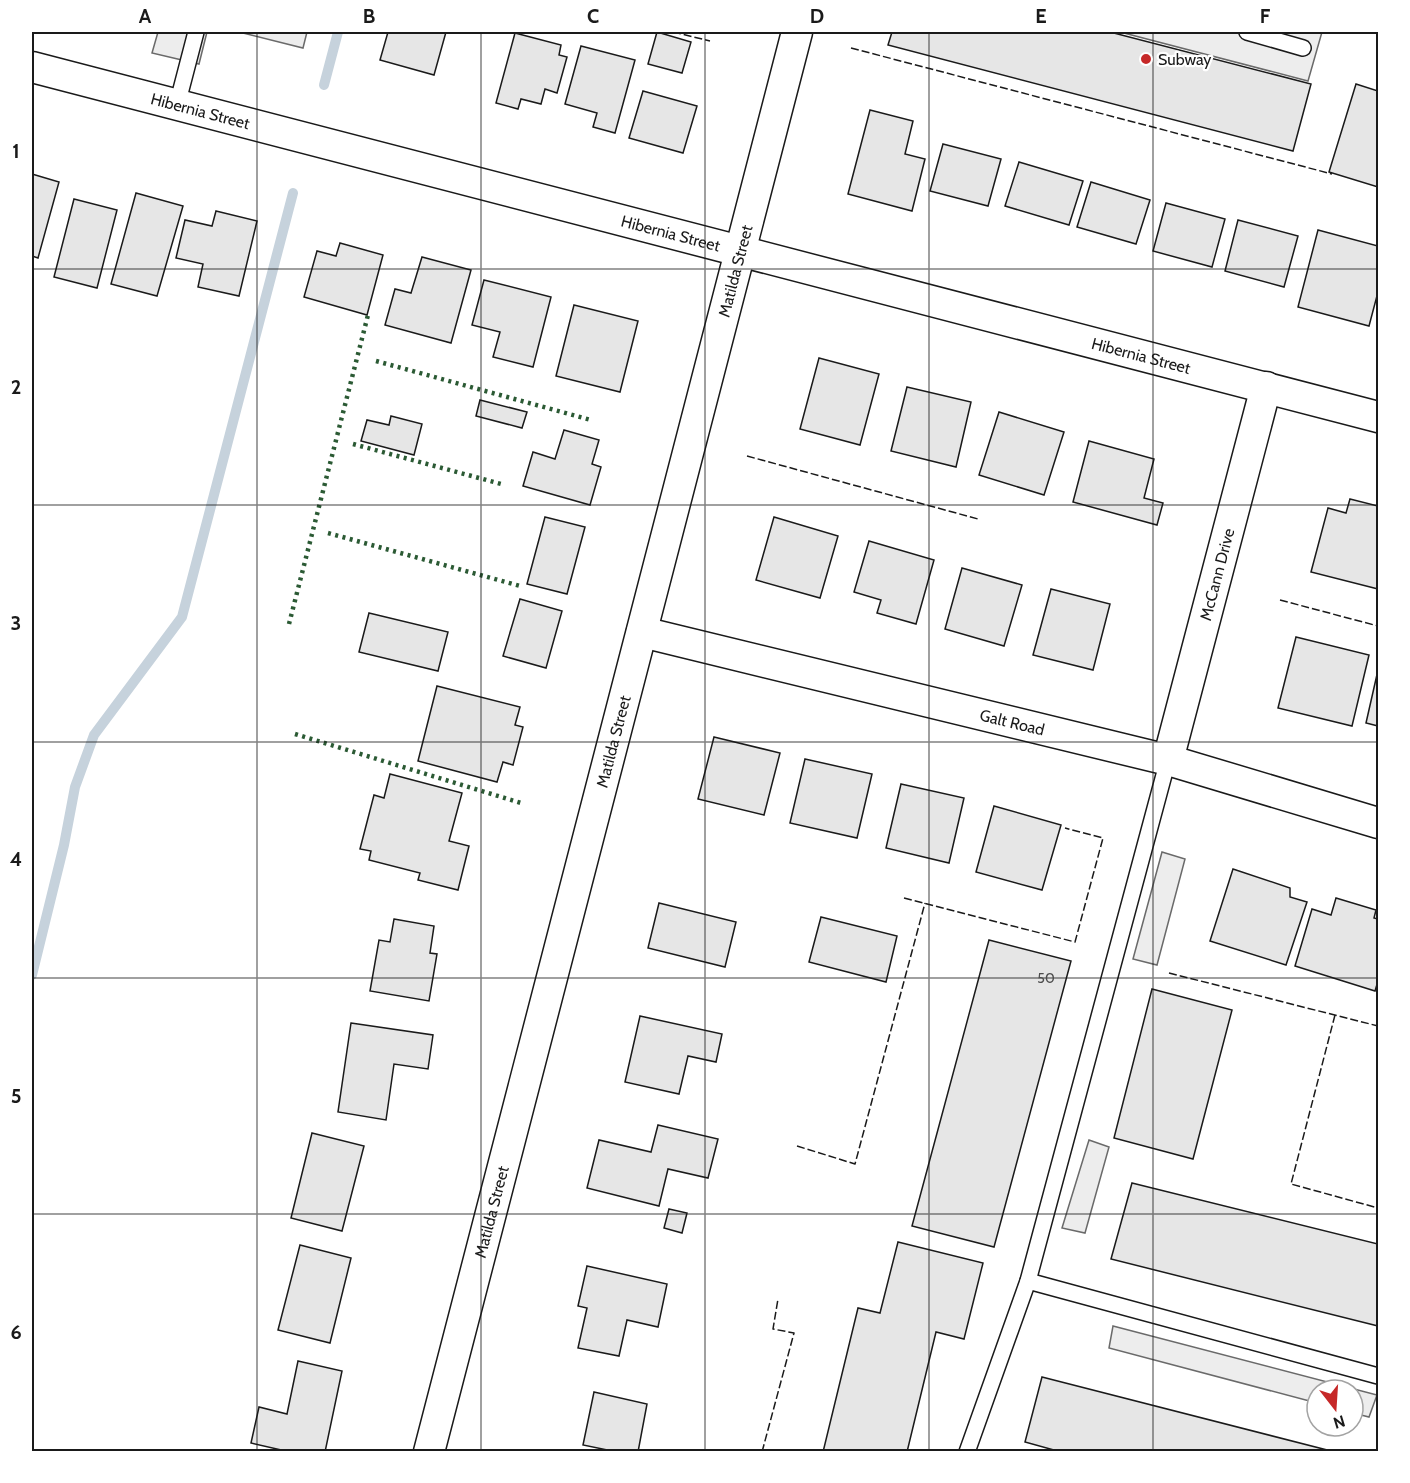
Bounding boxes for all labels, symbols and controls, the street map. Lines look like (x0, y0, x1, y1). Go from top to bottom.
text: A (139, 4, 152, 28)
text: B (363, 4, 375, 28)
text: C (587, 4, 599, 28)
text: D (810, 4, 824, 28)
text: E (1035, 4, 1047, 28)
text: F (1260, 4, 1271, 28)
place label: Subway (1158, 50, 1211, 69)
marker: Subway (1139, 52, 1153, 66)
street label: Hibernia Street (149, 89, 252, 133)
text: 1 (12, 139, 20, 163)
street label: Hibernia Street (619, 212, 723, 256)
street label: Matilda Street (715, 223, 757, 319)
street label: Hibernia Street (1089, 334, 1193, 378)
text: 2 (11, 375, 21, 399)
street label: McCann Drive (1196, 526, 1239, 623)
text: 3 (11, 611, 21, 635)
street label: Matilda Street (593, 693, 635, 790)
street label: Galt Road (978, 706, 1046, 740)
text: 4 (10, 847, 22, 871)
house number: 50 (1037, 969, 1055, 987)
text: 5 (11, 1084, 21, 1108)
street label: Matilda Street (471, 1163, 513, 1260)
text: 6 (10, 1320, 22, 1344)
north arrow (1305, 1378, 1365, 1438)
text: N (1331, 1411, 1347, 1433)

